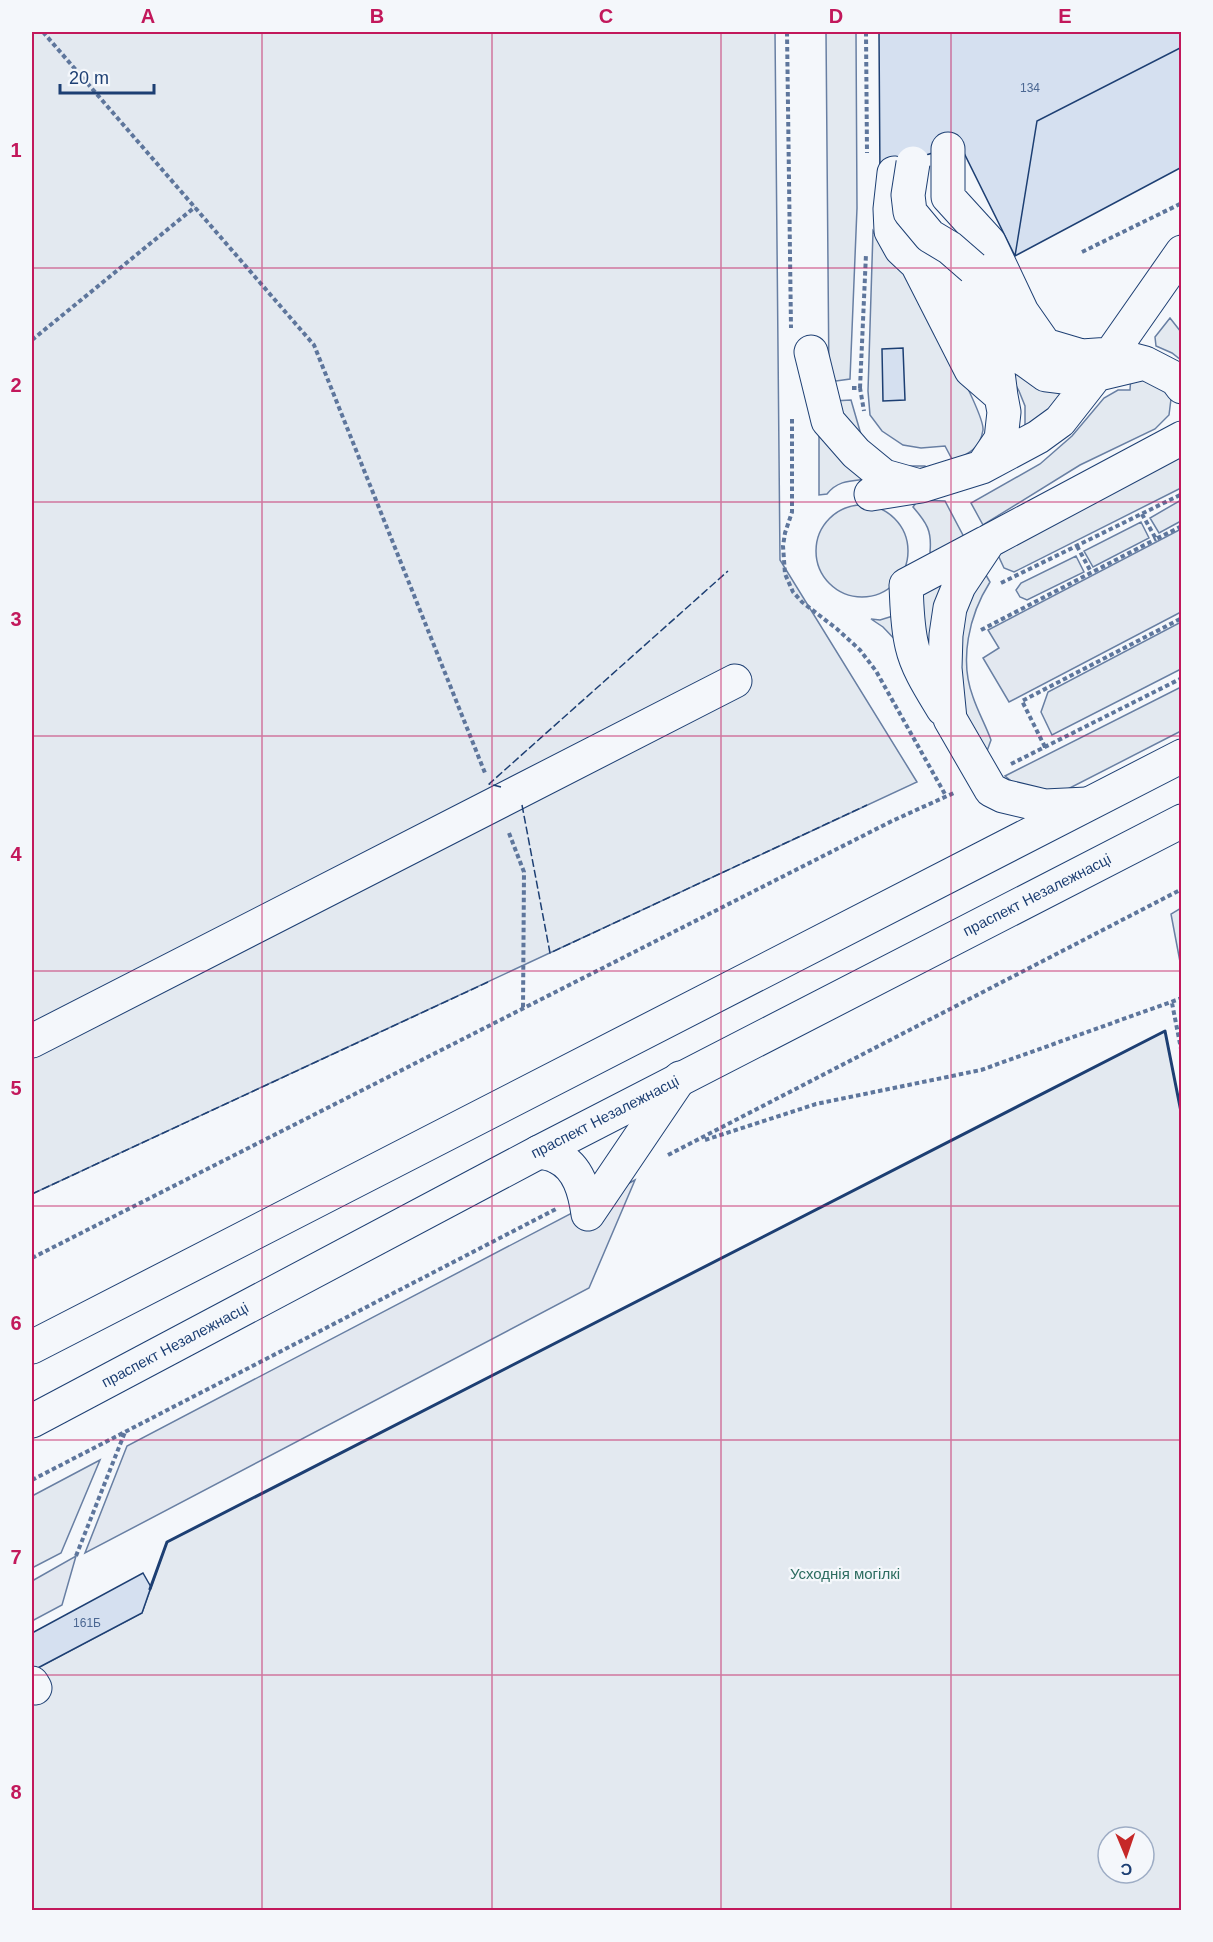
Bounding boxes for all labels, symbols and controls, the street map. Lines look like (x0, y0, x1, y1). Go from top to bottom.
text: A (141, 5, 155, 27)
text: B (370, 5, 384, 27)
text: C (599, 5, 613, 27)
text: D (829, 5, 843, 27)
text: E (1058, 5, 1072, 27)
scale bar (60, 57, 154, 95)
text: 20 m (69, 68, 109, 88)
house number: 134 (1020, 81, 1040, 95)
text: 1 (10, 139, 22, 161)
text: 2 (10, 374, 22, 396)
text: 3 (10, 608, 22, 630)
text: 4 (10, 843, 22, 865)
street label: праспект Незалежнасці (960, 850, 1114, 939)
street label: праспект Незалежнасці (528, 1072, 682, 1161)
text: 5 (10, 1077, 22, 1099)
street label: праспект Незалежнасці (99, 1299, 251, 1390)
text: 6 (10, 1312, 22, 1334)
text: 7 (10, 1546, 22, 1568)
park label: Усходнія могілкі (790, 1565, 900, 1582)
house number: 161Б (73, 1616, 101, 1630)
text: 8 (10, 1781, 22, 1803)
north arrow (1096, 1825, 1156, 1885)
text: С (1120, 1861, 1133, 1878)

